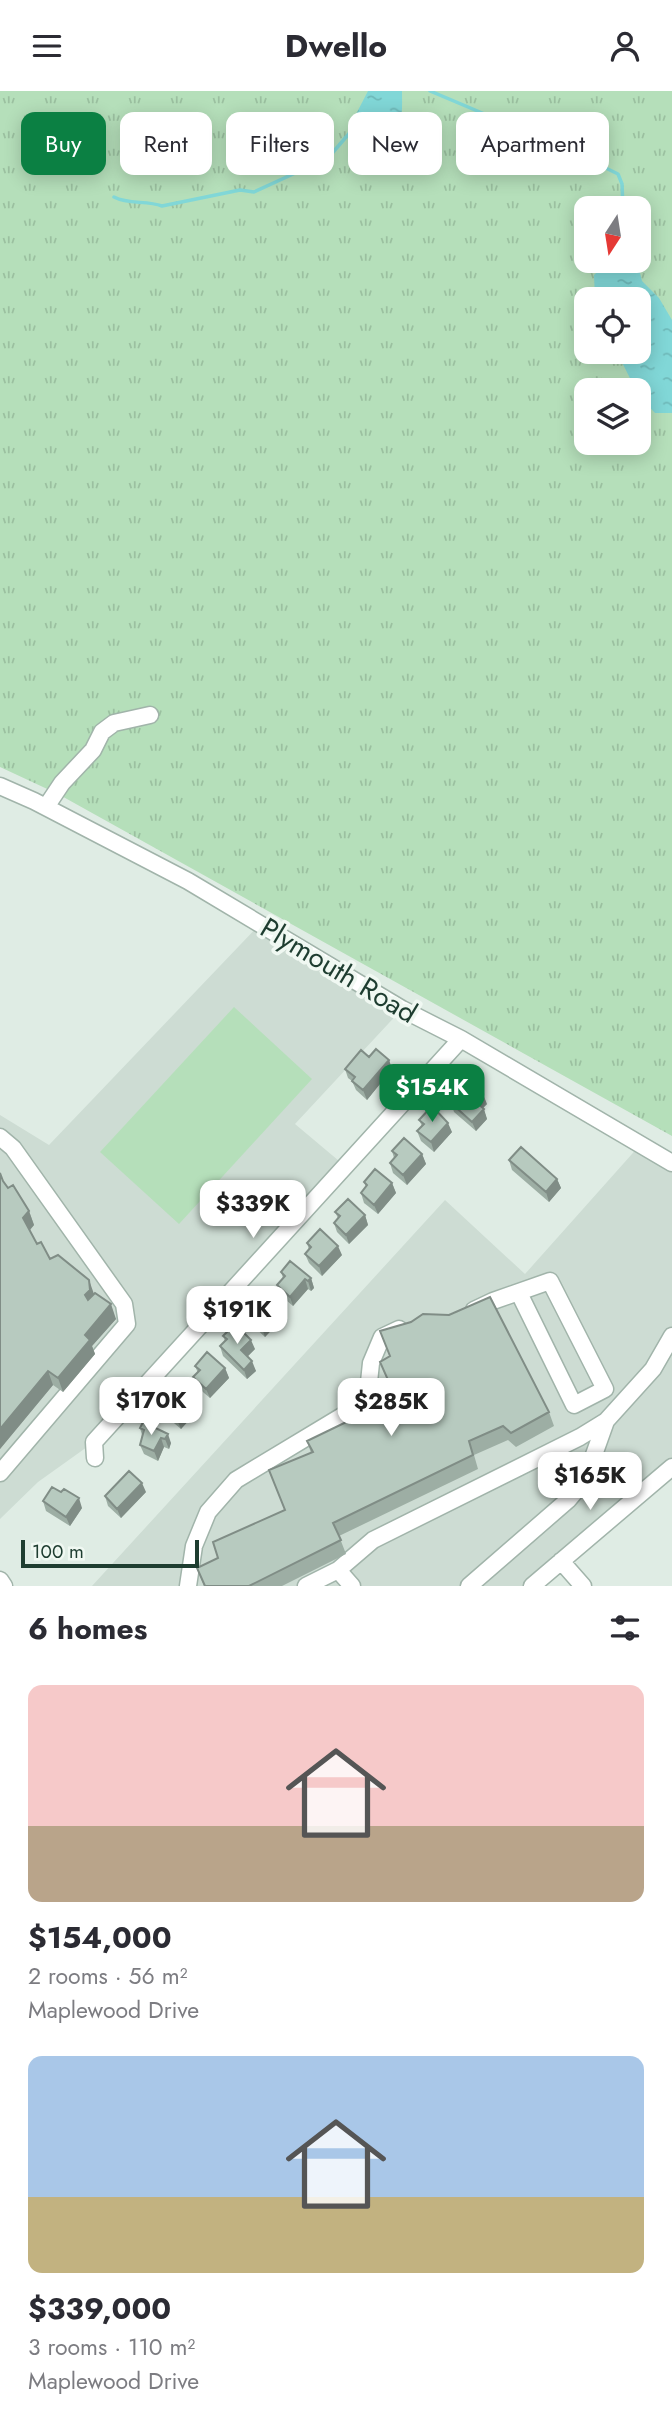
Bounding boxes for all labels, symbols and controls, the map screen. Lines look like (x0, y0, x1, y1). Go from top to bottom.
text: Dwello (285, 23, 387, 69)
icon: menu (28, 27, 66, 65)
icon: person (606, 27, 644, 65)
chip: Buy (21, 112, 106, 175)
chip: Rent (120, 112, 212, 175)
chip: Filters (226, 112, 334, 175)
chip: New (348, 112, 442, 175)
chip: Apartment (456, 112, 609, 175)
north arrow (574, 196, 651, 273)
map controls (574, 196, 651, 455)
button: locate (574, 287, 651, 364)
button: layers (574, 378, 651, 455)
street label: Plymouth Road (253, 907, 425, 1033)
pin: $154K (383, 1065, 481, 1124)
text: $154K (396, 1070, 468, 1104)
pin: $339K (204, 1181, 302, 1240)
text: $339K (216, 1186, 290, 1220)
pin: $191K (188, 1287, 286, 1346)
text: $191K (202, 1292, 272, 1326)
pin: $170K (102, 1377, 200, 1437)
pin: $285K (342, 1379, 440, 1438)
text: $170K (115, 1383, 187, 1417)
text: $285K (354, 1384, 428, 1418)
pin: $165K (541, 1453, 639, 1512)
text: $165K (554, 1458, 626, 1492)
scale bar (21, 1537, 200, 1569)
text: 100 m (32, 1538, 84, 1565)
text: 6 homes (28, 1607, 147, 1650)
icon: filters (606, 1609, 644, 1647)
icon: home (273, 1730, 399, 1856)
text: $154,000 (28, 1916, 172, 1959)
text: 2 rooms · 56 m² (28, 1959, 188, 1993)
text: Maplewood Drive (28, 1993, 199, 2027)
icon: home (273, 2101, 399, 2227)
text: $339,000 (28, 2287, 171, 2330)
text: 3 rooms · 110 m² (28, 2330, 195, 2364)
text: Maplewood Drive (28, 2364, 199, 2398)

